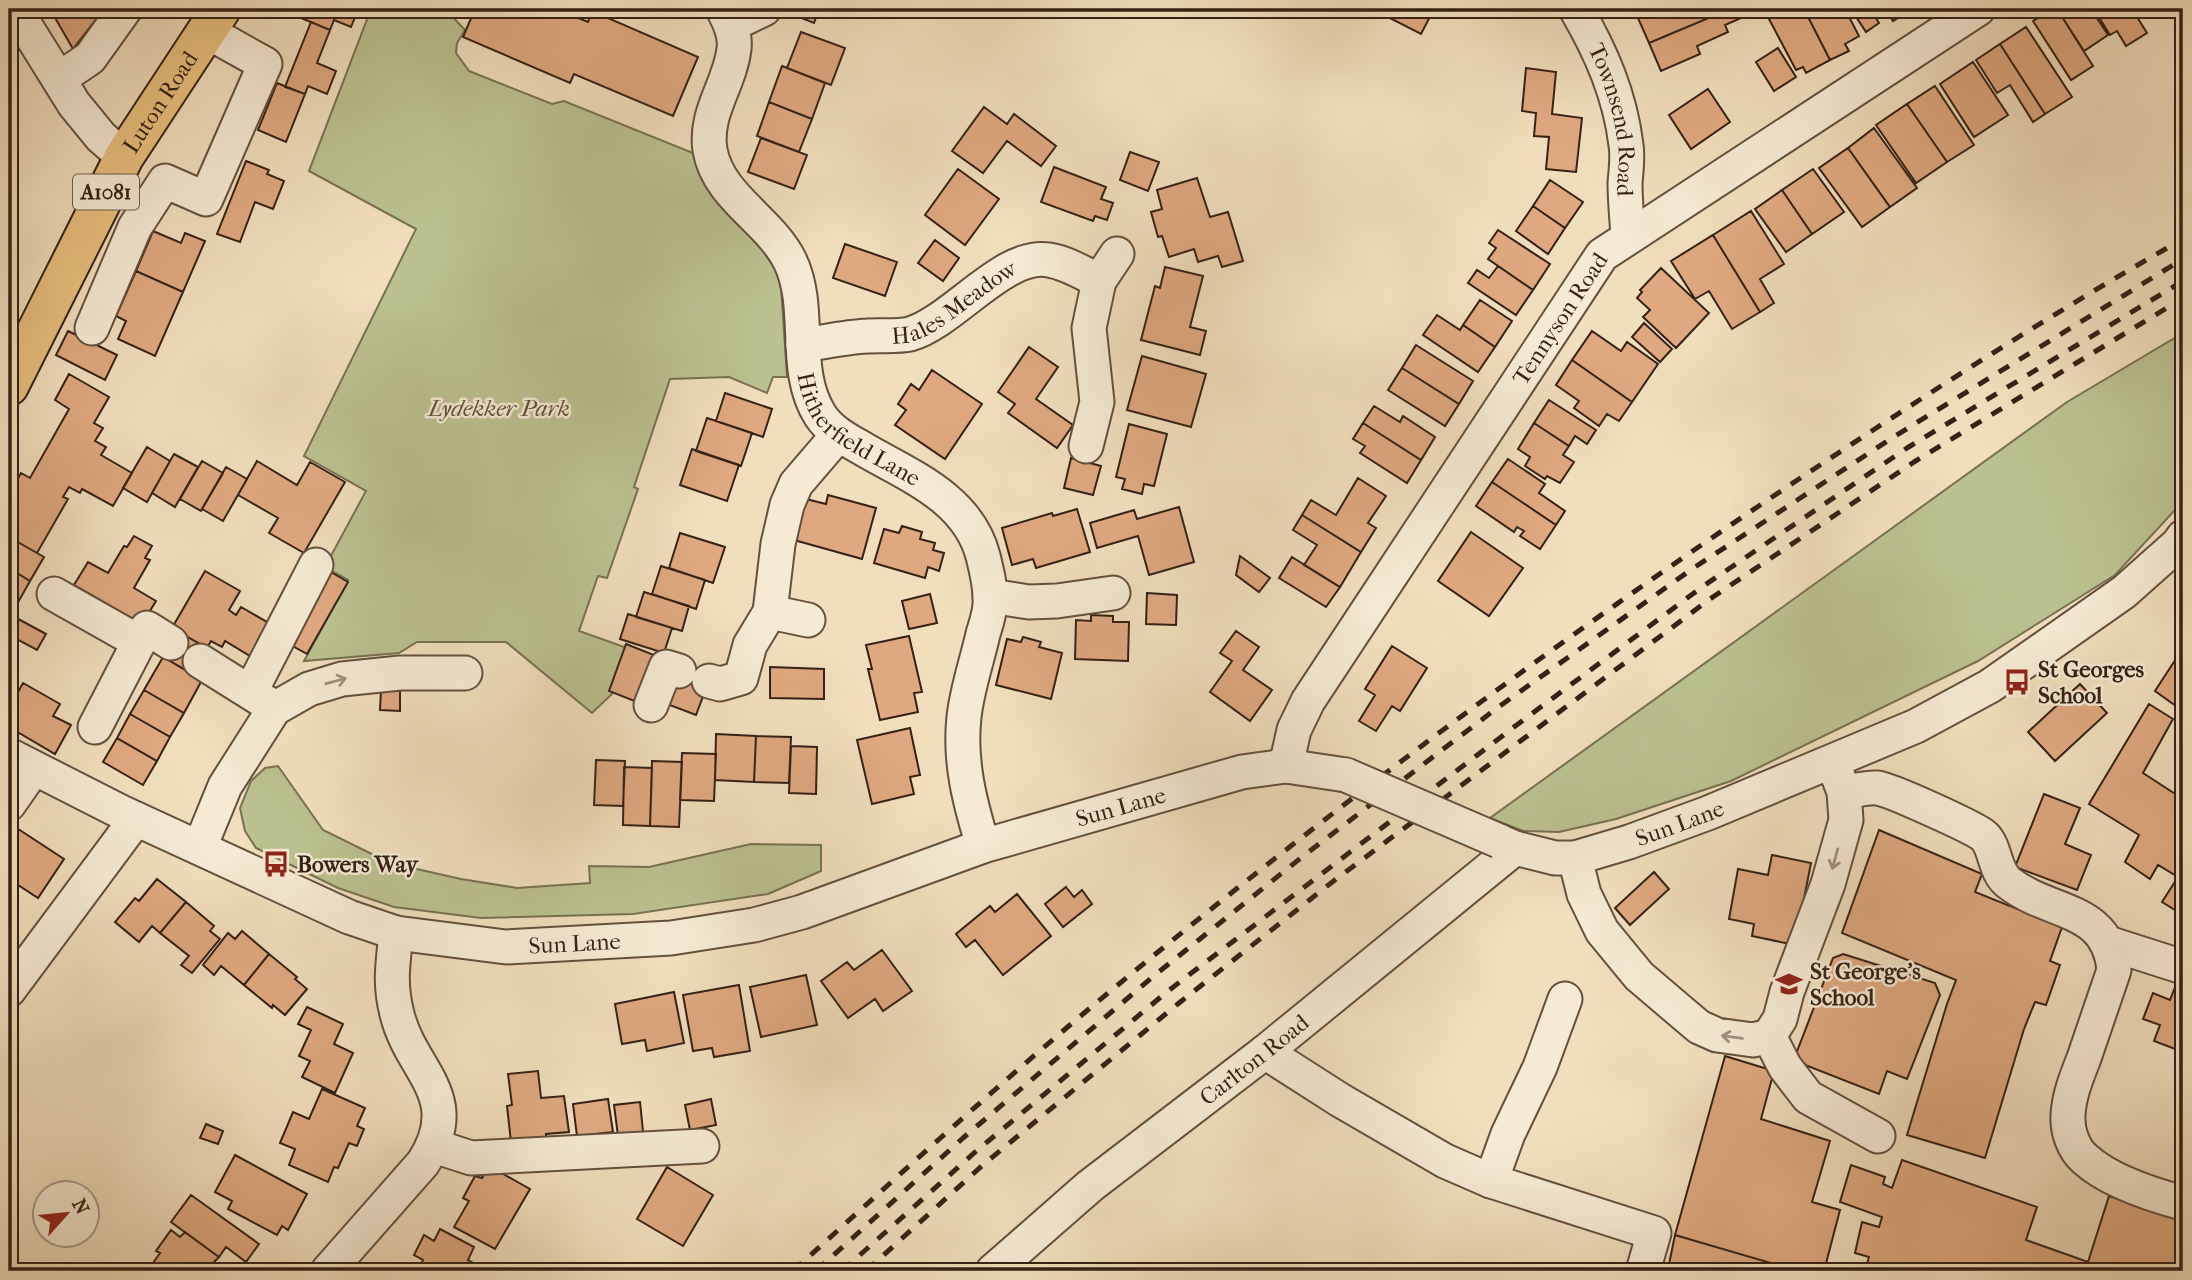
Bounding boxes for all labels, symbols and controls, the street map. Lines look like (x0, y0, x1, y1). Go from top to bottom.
street label: Townsend Road (1583, 39, 1640, 197)
street label: Luton Road (117, 46, 204, 158)
road number: A1081 (73, 174, 139, 210)
street label: Tennyson Road (1507, 247, 1614, 390)
street label: Hales Meadow (891, 254, 1022, 350)
street label: Hitherfield Lane (791, 370, 925, 492)
park label: Lydekker Park (426, 395, 570, 422)
place label: St Georges School (2038, 656, 2145, 709)
bus stop icon: St Georges School (2002, 667, 2032, 697)
one-way arrow (325, 674, 347, 687)
street label: Sun Lane (1073, 781, 1169, 833)
street label: Sun Lane (1632, 795, 1728, 852)
one-way arrow (1828, 847, 1841, 869)
bus stop icon: Bowers Way (261, 849, 291, 879)
place label: Bowers Way (297, 851, 420, 878)
street label: Sun Lane (528, 928, 622, 960)
place label: St George's School (1810, 958, 1921, 1011)
school or university icon: St George's School (1774, 969, 1804, 999)
street label: Carlton Road (1194, 1009, 1315, 1111)
one-way arrow (1722, 1030, 1744, 1043)
north arrow (32, 1178, 102, 1248)
text: N (67, 1195, 94, 1219)

